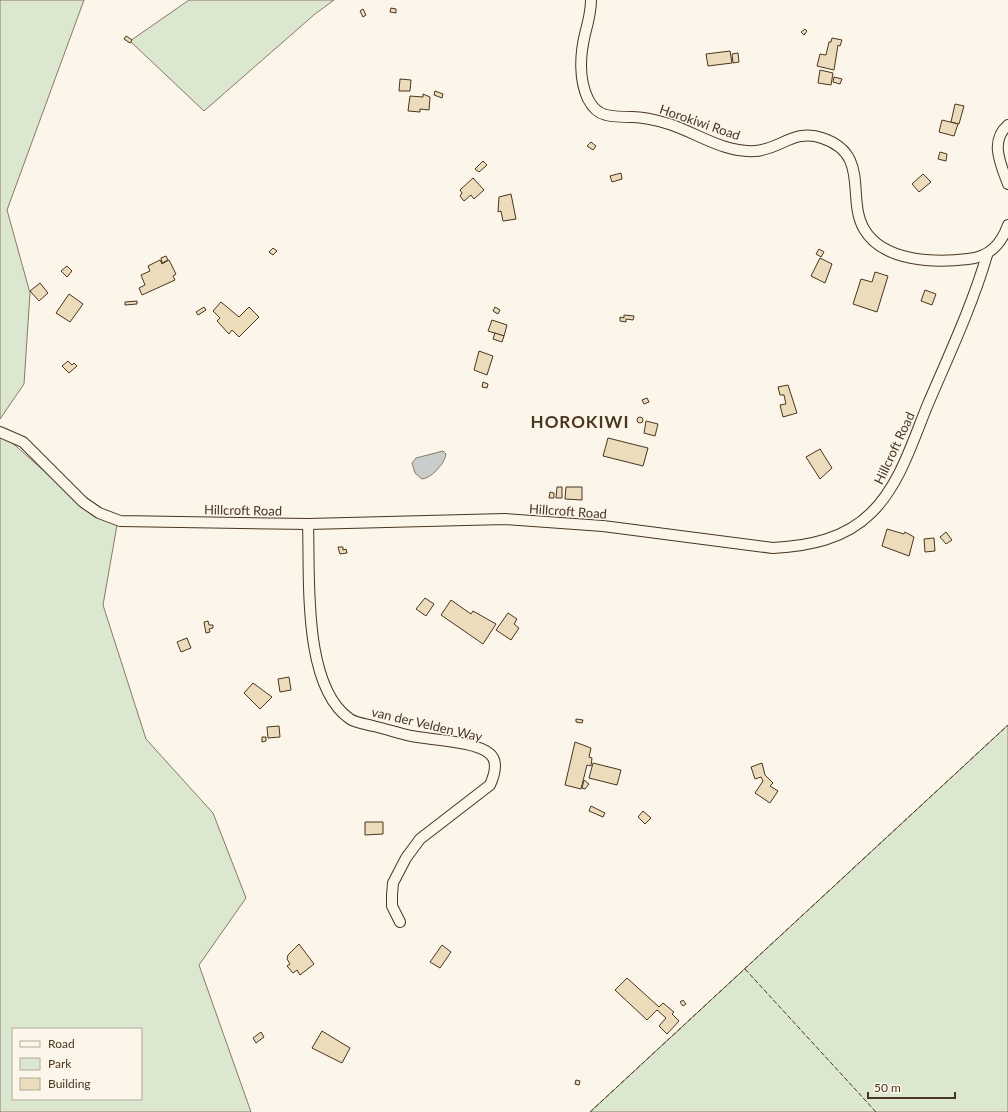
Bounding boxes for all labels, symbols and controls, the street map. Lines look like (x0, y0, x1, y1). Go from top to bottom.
street label: Horokiwi Road (658, 101, 742, 143)
street label: Hillcroft Road (870, 409, 918, 487)
district label: HOROKIWI (531, 411, 629, 432)
street label: Hillcroft Road (529, 500, 607, 522)
street label: Hillcroft Road (204, 501, 282, 519)
street label: van der Velden Way (370, 703, 484, 745)
legend (12, 1028, 142, 1100)
text: Road (48, 1036, 75, 1051)
text: Park (48, 1056, 72, 1071)
scale bar (868, 1074, 955, 1100)
text: Building (48, 1076, 91, 1091)
text: 50 m (874, 1080, 901, 1095)

